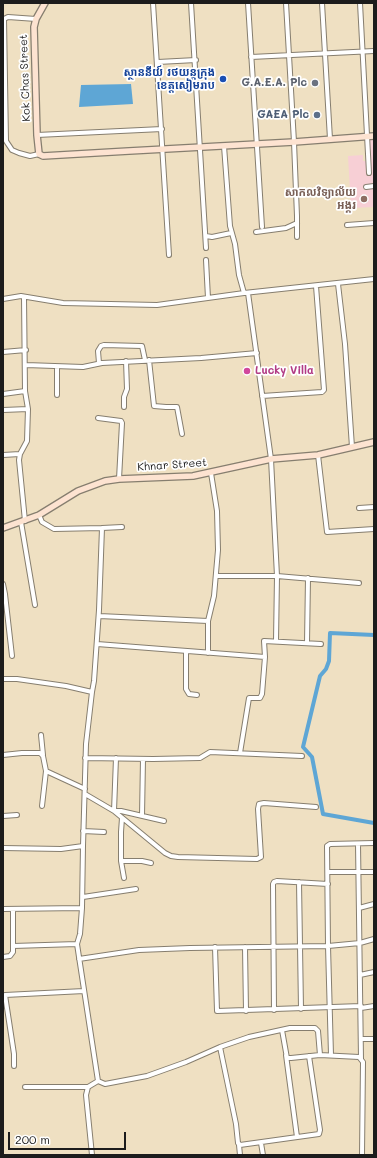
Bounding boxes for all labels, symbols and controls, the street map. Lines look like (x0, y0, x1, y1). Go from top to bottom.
street label: Kok Chas Street (17, 34, 33, 122)
place label: ស្ថាននីយ៍ រថយន្តក្រុង ខេត្តសៀមរាប (124, 66, 215, 92)
marker: ស្ថាននីយ៍ រថយន្តក្រុង ខេត្តសៀមរាប (218, 74, 228, 84)
place label: G.A.E.A. Plc (242, 76, 307, 90)
marker: G.A.E.A. Plc (310, 78, 320, 88)
place label: GAEA Plc (257, 108, 309, 122)
marker: GAEA Plc (312, 110, 322, 120)
place label: សាកលវិទ្យាល័យ អង្គរ (285, 186, 356, 212)
marker: សាកលវិទ្យាល័យ អង្គរ (359, 194, 369, 204)
place label: Lucky Villa (255, 364, 314, 378)
marker: Lucky Villa (242, 366, 252, 376)
street label: Khnar Street (137, 456, 207, 474)
scale bar (10, 1124, 128, 1150)
text: 200 m (15, 1131, 50, 1147)

